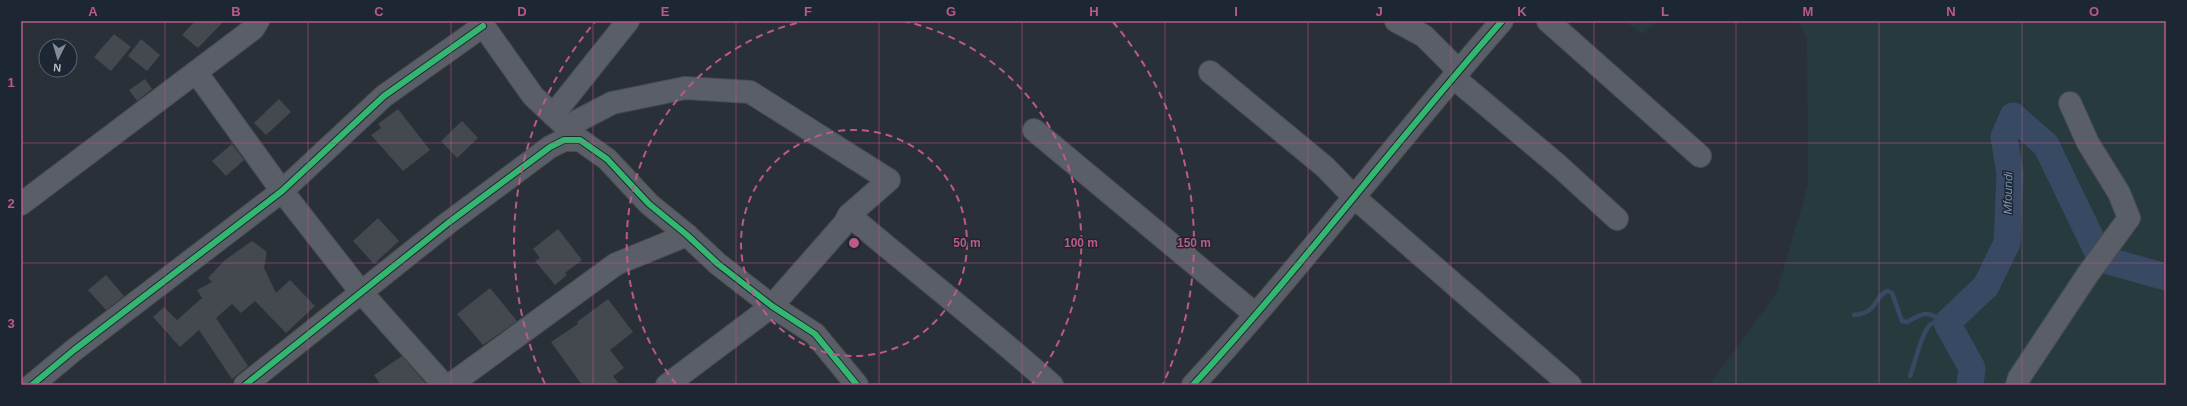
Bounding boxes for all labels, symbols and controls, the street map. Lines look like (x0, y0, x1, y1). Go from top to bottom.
text: A (88, 4, 98, 19)
text: B (231, 4, 241, 19)
text: C (374, 4, 384, 19)
text: D (517, 4, 527, 19)
text: E (661, 4, 670, 19)
text: F (804, 4, 812, 19)
text: G (946, 4, 956, 19)
text: H (1089, 4, 1099, 19)
text: I (1234, 4, 1238, 19)
text: J (1375, 4, 1383, 19)
text: K (1517, 4, 1527, 19)
text: L (1661, 4, 1669, 19)
text: M (1803, 4, 1813, 19)
text: N (1946, 4, 1956, 19)
text: O (2089, 4, 2099, 19)
north arrow (38, 38, 78, 78)
text: N (53, 62, 62, 74)
text: 1 (7, 75, 15, 90)
water label: Mfoundi (2001, 171, 2015, 214)
text: 2 (7, 196, 15, 211)
centre of rings (847, 236, 861, 250)
text: 50 m (953, 236, 981, 250)
text: 100 m (1064, 236, 1098, 250)
text: 150 m (1177, 236, 1211, 250)
text: 3 (7, 316, 15, 331)

